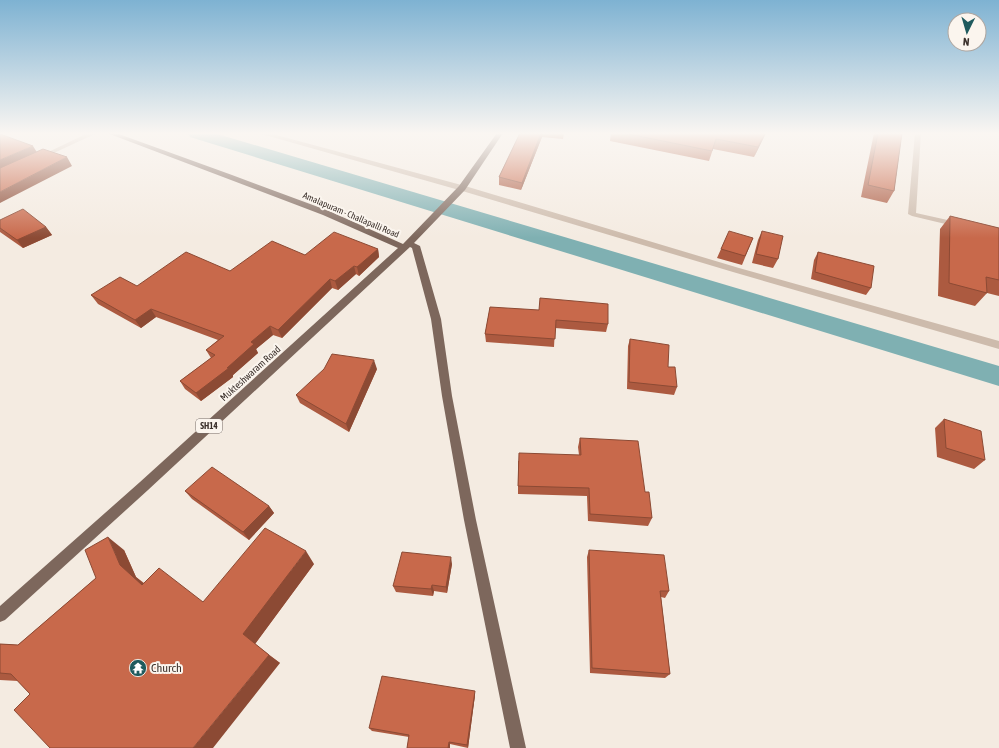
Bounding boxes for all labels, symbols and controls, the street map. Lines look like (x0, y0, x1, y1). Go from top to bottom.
north arrow (947, 12, 987, 52)
text: N (962, 36, 970, 48)
street label: Amalapuram - Challapalli Road (301, 190, 401, 240)
street label: Mukteshwaram Road (218, 343, 283, 403)
road number: SH14 (196, 419, 222, 433)
temple icon: Church (128, 658, 148, 678)
place label: Church (151, 661, 182, 675)

